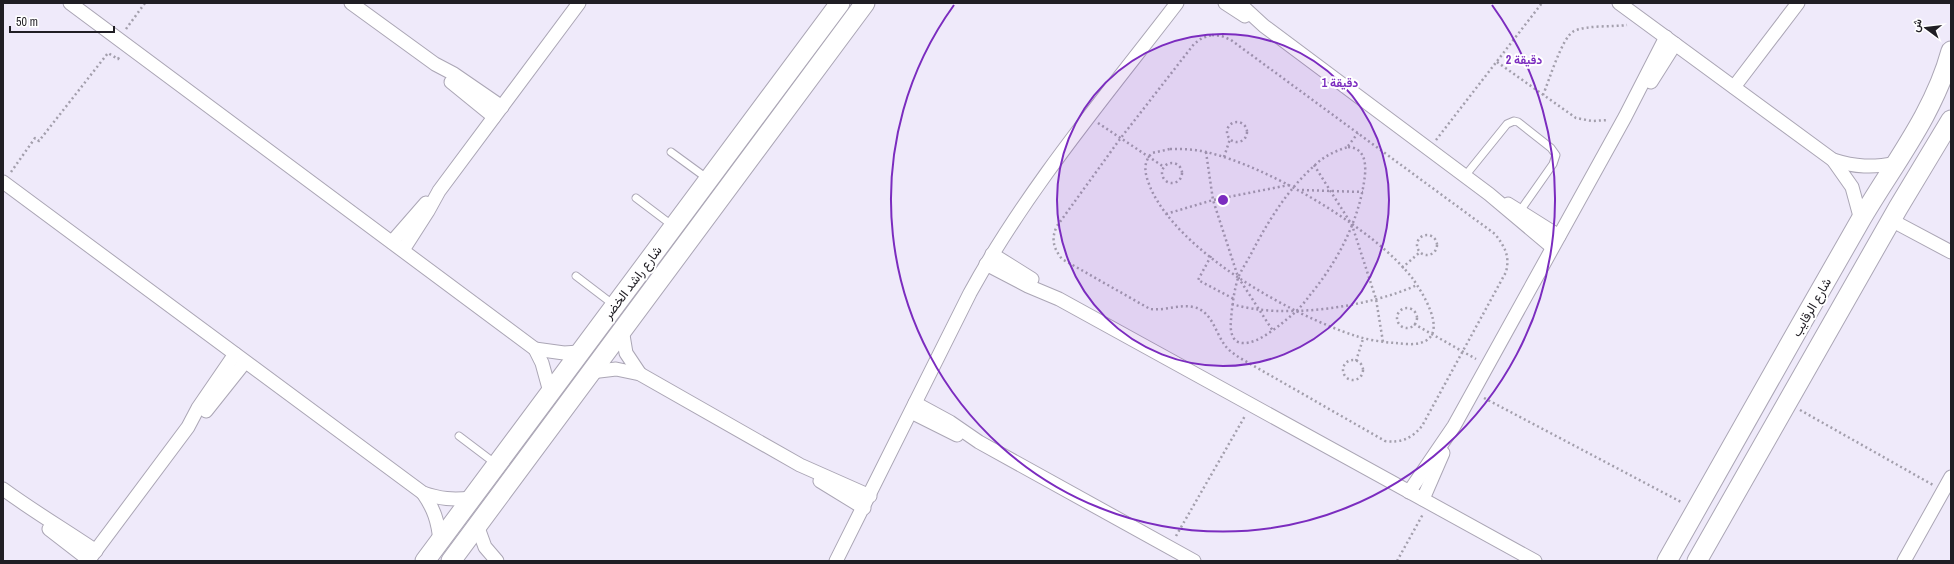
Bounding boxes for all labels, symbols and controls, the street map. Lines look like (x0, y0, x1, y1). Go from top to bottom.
scale bar (10, 8, 114, 34)
north arrow (1906, 8, 1946, 48)
text: 50 m (16, 14, 38, 30)
text: ش (1908, 17, 1925, 34)
text: 2 دقيقة (1506, 52, 1542, 68)
text: 1 دقيقة (1322, 75, 1358, 91)
centre of rings (1216, 193, 1230, 207)
street label: شارع راشد الخضر (599, 242, 666, 324)
street label: شارع الرقايب (1788, 275, 1836, 340)

